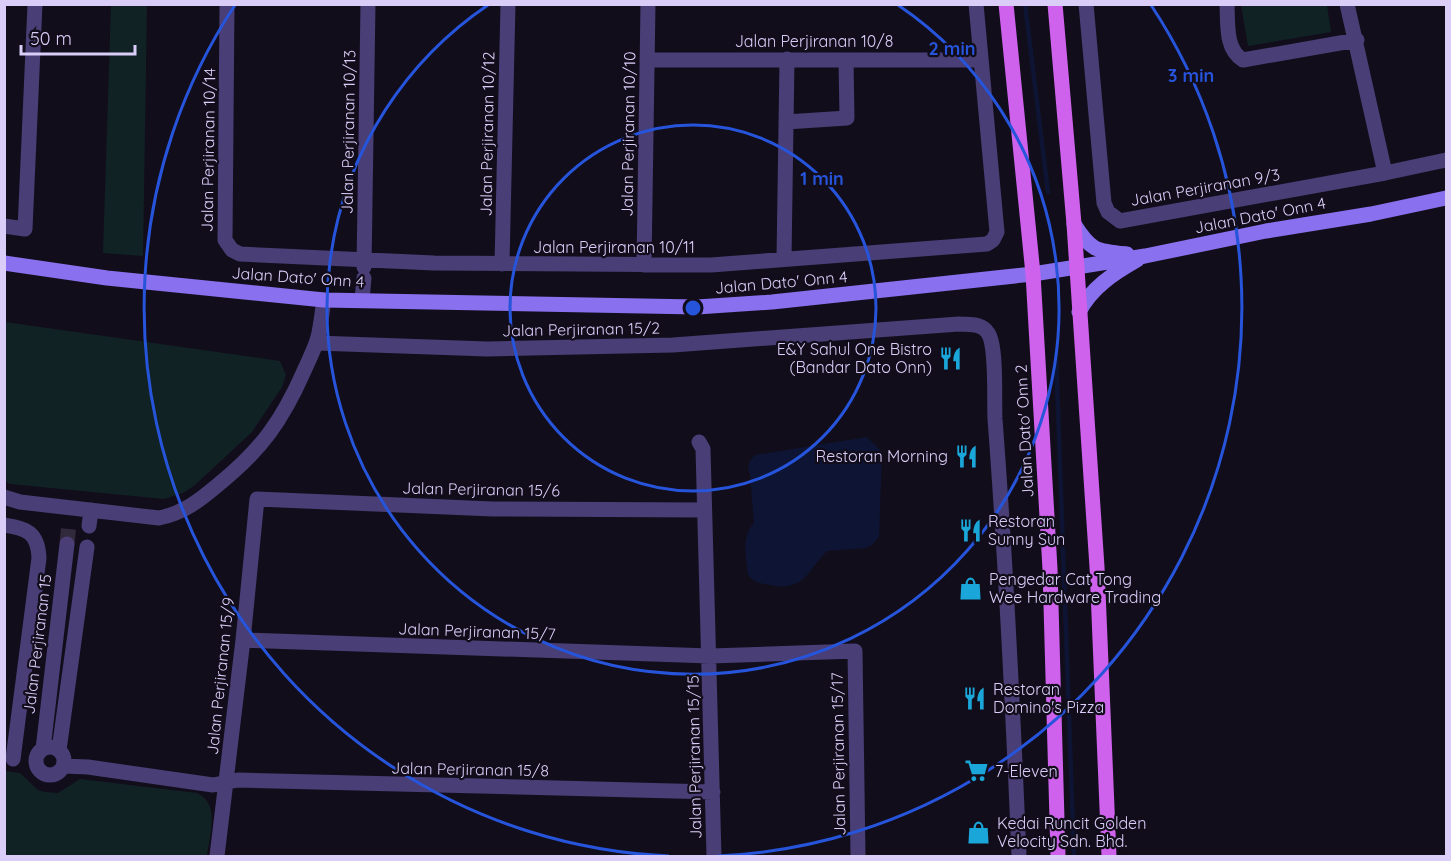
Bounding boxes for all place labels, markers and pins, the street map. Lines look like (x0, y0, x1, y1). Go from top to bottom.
centre of rings (683, 298, 703, 318)
place label: E&Y Sahul One Bistro (Bandar Dato Onn) (777, 339, 932, 377)
restaurant icon: E&Y Sahul One Bistro (Bandar Dato Onn) (937, 345, 963, 371)
restaurant icon: Restoran Morning (953, 443, 979, 469)
place label: Restoran Morning (816, 446, 948, 466)
place label: Restoran Sunny Sun (988, 511, 1065, 549)
restaurant icon: Restoran Sunny Sun (957, 517, 983, 543)
place label: Pengedar Cat Tong Wee Hardware Trading (989, 569, 1161, 607)
shop icon: Pengedar Cat Tong Wee Hardware Trading (958, 575, 984, 601)
place label: Restoran Domino's Pizza (993, 679, 1104, 717)
restaurant icon: Restoran Domino's Pizza (962, 685, 988, 711)
supermarket icon: 7-Eleven (964, 758, 990, 784)
place label: 7-Eleven (995, 761, 1058, 781)
place label: Kedai Runcit Golden Velocity Sdn. Bhd. (997, 813, 1146, 851)
shop icon: Kedai Runcit Golden Velocity Sdn. Bhd. (966, 819, 992, 845)

